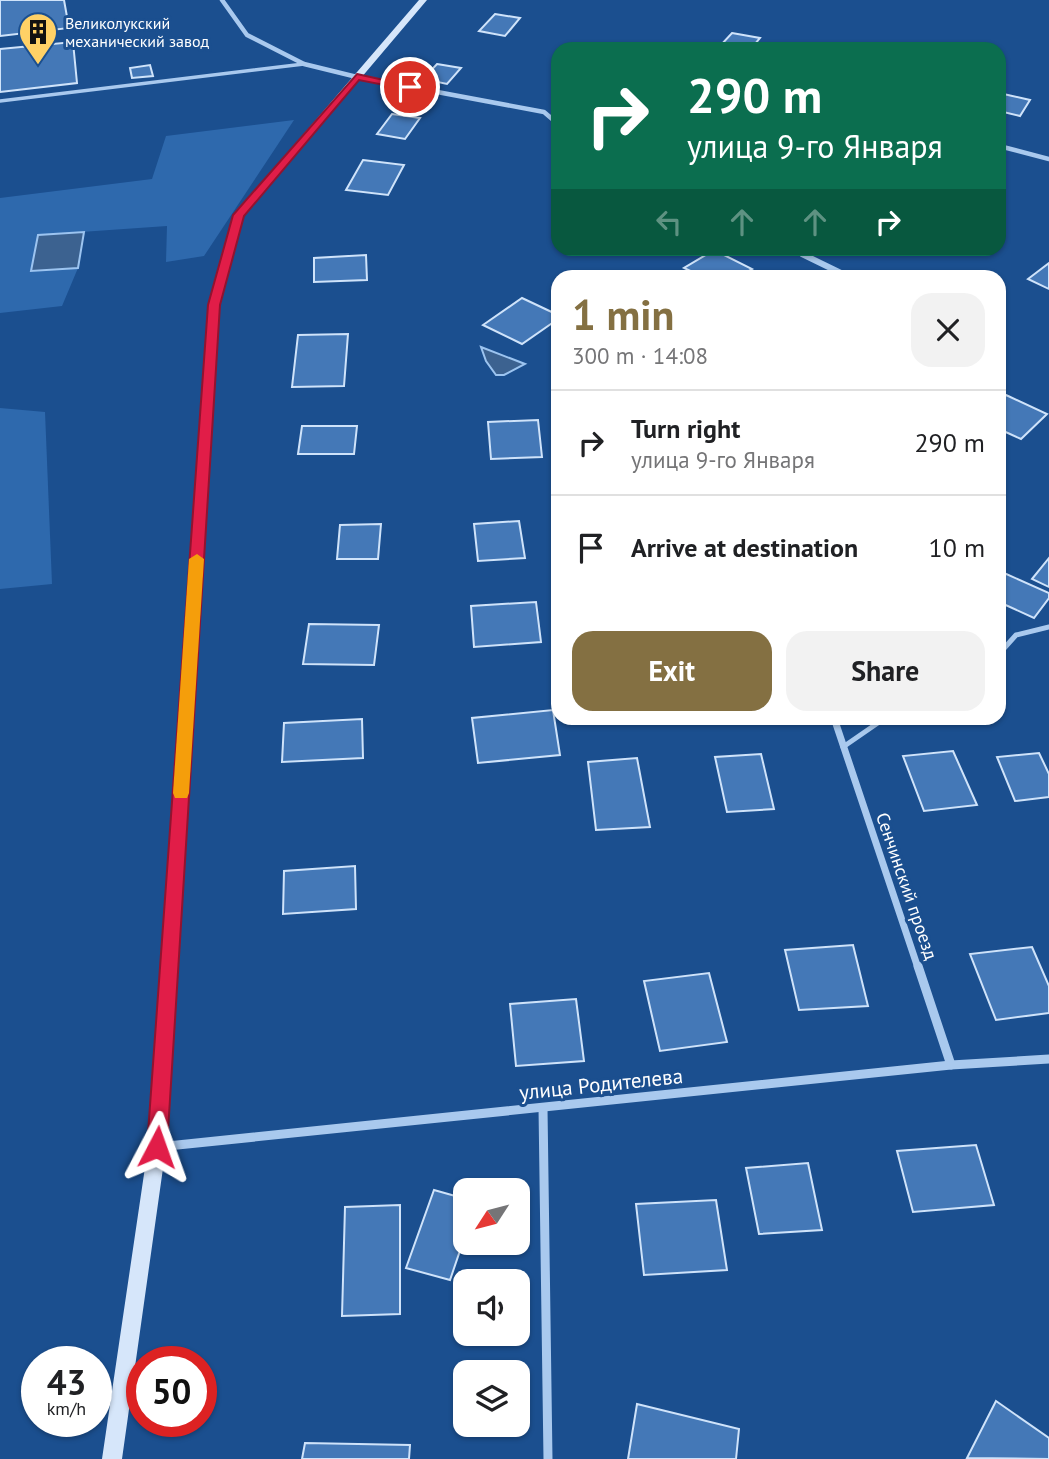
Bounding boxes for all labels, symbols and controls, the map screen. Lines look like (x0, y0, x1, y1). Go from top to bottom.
building icon: Великолукский механический завод (17, 11, 59, 66)
place label: Великолукский механический завод (65, 13, 210, 51)
pin (380, 57, 440, 117)
text: 290 m (687, 63, 822, 127)
icon: arrive (391, 68, 429, 106)
icon: right (572, 70, 663, 161)
text: улица 9-го Января (687, 125, 943, 167)
icon: left (650, 203, 688, 241)
icon: ahead (723, 203, 761, 241)
icon: ahead (796, 203, 834, 241)
icon: right (869, 203, 907, 241)
text: 1 min (572, 287, 674, 342)
button: close (911, 293, 985, 367)
text: 300 m · 14:08 (572, 341, 708, 370)
text: Turn right (631, 412, 740, 445)
icon: right (572, 424, 610, 462)
text: 290 m (914, 426, 985, 459)
text: улица 9-го Января (631, 445, 815, 474)
icon: arrive (572, 529, 610, 567)
text: Arrive at destination (631, 531, 858, 564)
text: 10 m (929, 531, 985, 564)
button: Exit (572, 631, 772, 711)
button: Share (786, 631, 985, 711)
street label: Сенчинский проезд (871, 809, 943, 963)
street label: улица Родителева (518, 1062, 684, 1106)
position arrow (120, 1110, 194, 1184)
north arrow (453, 1178, 530, 1255)
map controls (453, 1178, 530, 1437)
button: sound (453, 1269, 530, 1346)
speed limit sign: 50 (126, 1346, 217, 1437)
text: 43 (47, 1359, 86, 1405)
button: layers (453, 1360, 530, 1437)
text: km/h (47, 1397, 86, 1420)

